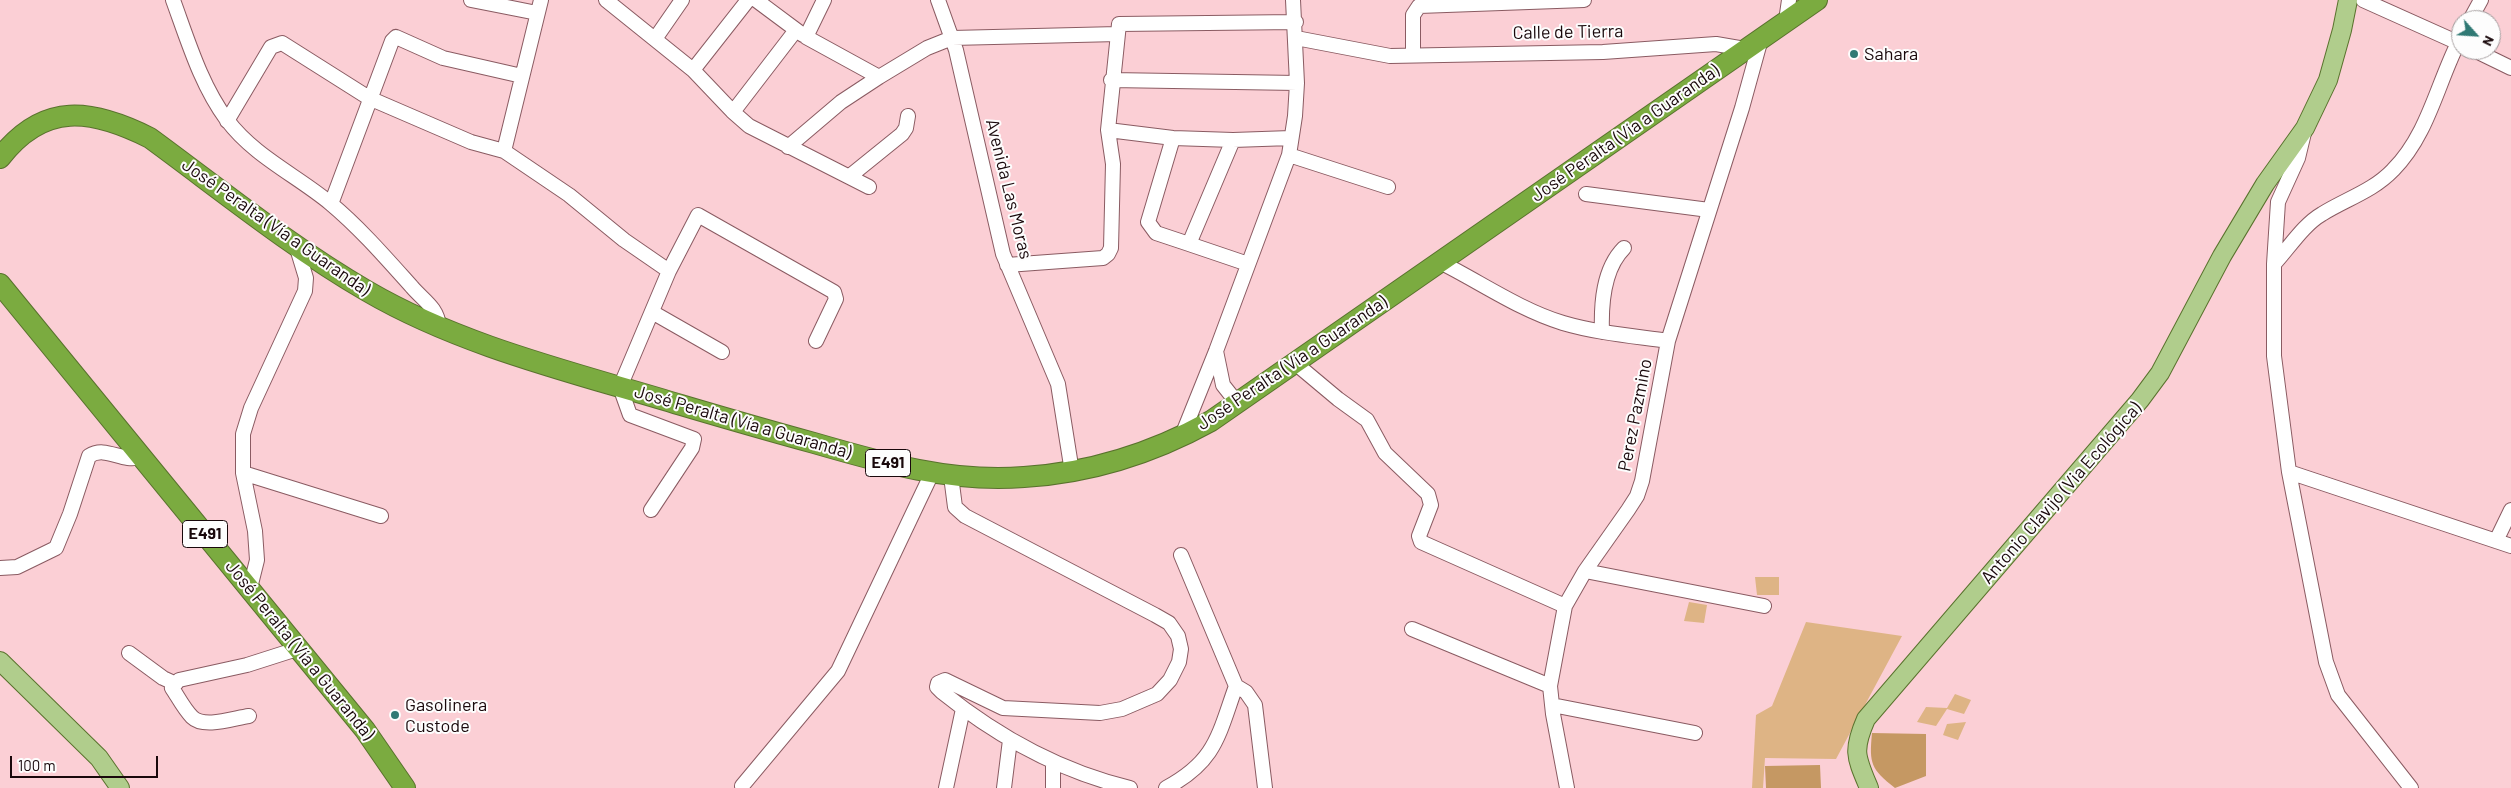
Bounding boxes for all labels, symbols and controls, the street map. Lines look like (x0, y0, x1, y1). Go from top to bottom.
north arrow (2451, 10, 2501, 60)
street label: Calle de Tierra (1512, 20, 1624, 44)
text: N (2479, 33, 2499, 49)
place label: Sahara (1864, 43, 1918, 65)
marker: Sahara (1848, 48, 1860, 60)
street label: José Peralta (Vía a Guaranda) (1527, 60, 1723, 206)
street label: Avenida Las Moras (981, 117, 1037, 261)
street label: José Peralta (Vía a Guaranda) (178, 154, 374, 300)
street label: José Peralta (Vía a Guaranda) (1193, 291, 1391, 435)
street label: Perez Pazmino (1613, 357, 1657, 473)
street label: José Peralta (Vía a Guaranda) (632, 381, 854, 463)
street label: Antonio Clavijo (Via Ecológica) (1976, 398, 2146, 588)
road number: E491 (866, 449, 910, 476)
road number: E491 (182, 520, 228, 548)
street label: José Peralta (Vía a Guaranda) (221, 556, 379, 744)
place label: Gasolinera Custode (405, 694, 487, 736)
marker: Gasolinera Custode (389, 709, 401, 721)
scale bar (12, 746, 160, 778)
text: 100 m (18, 756, 56, 774)

